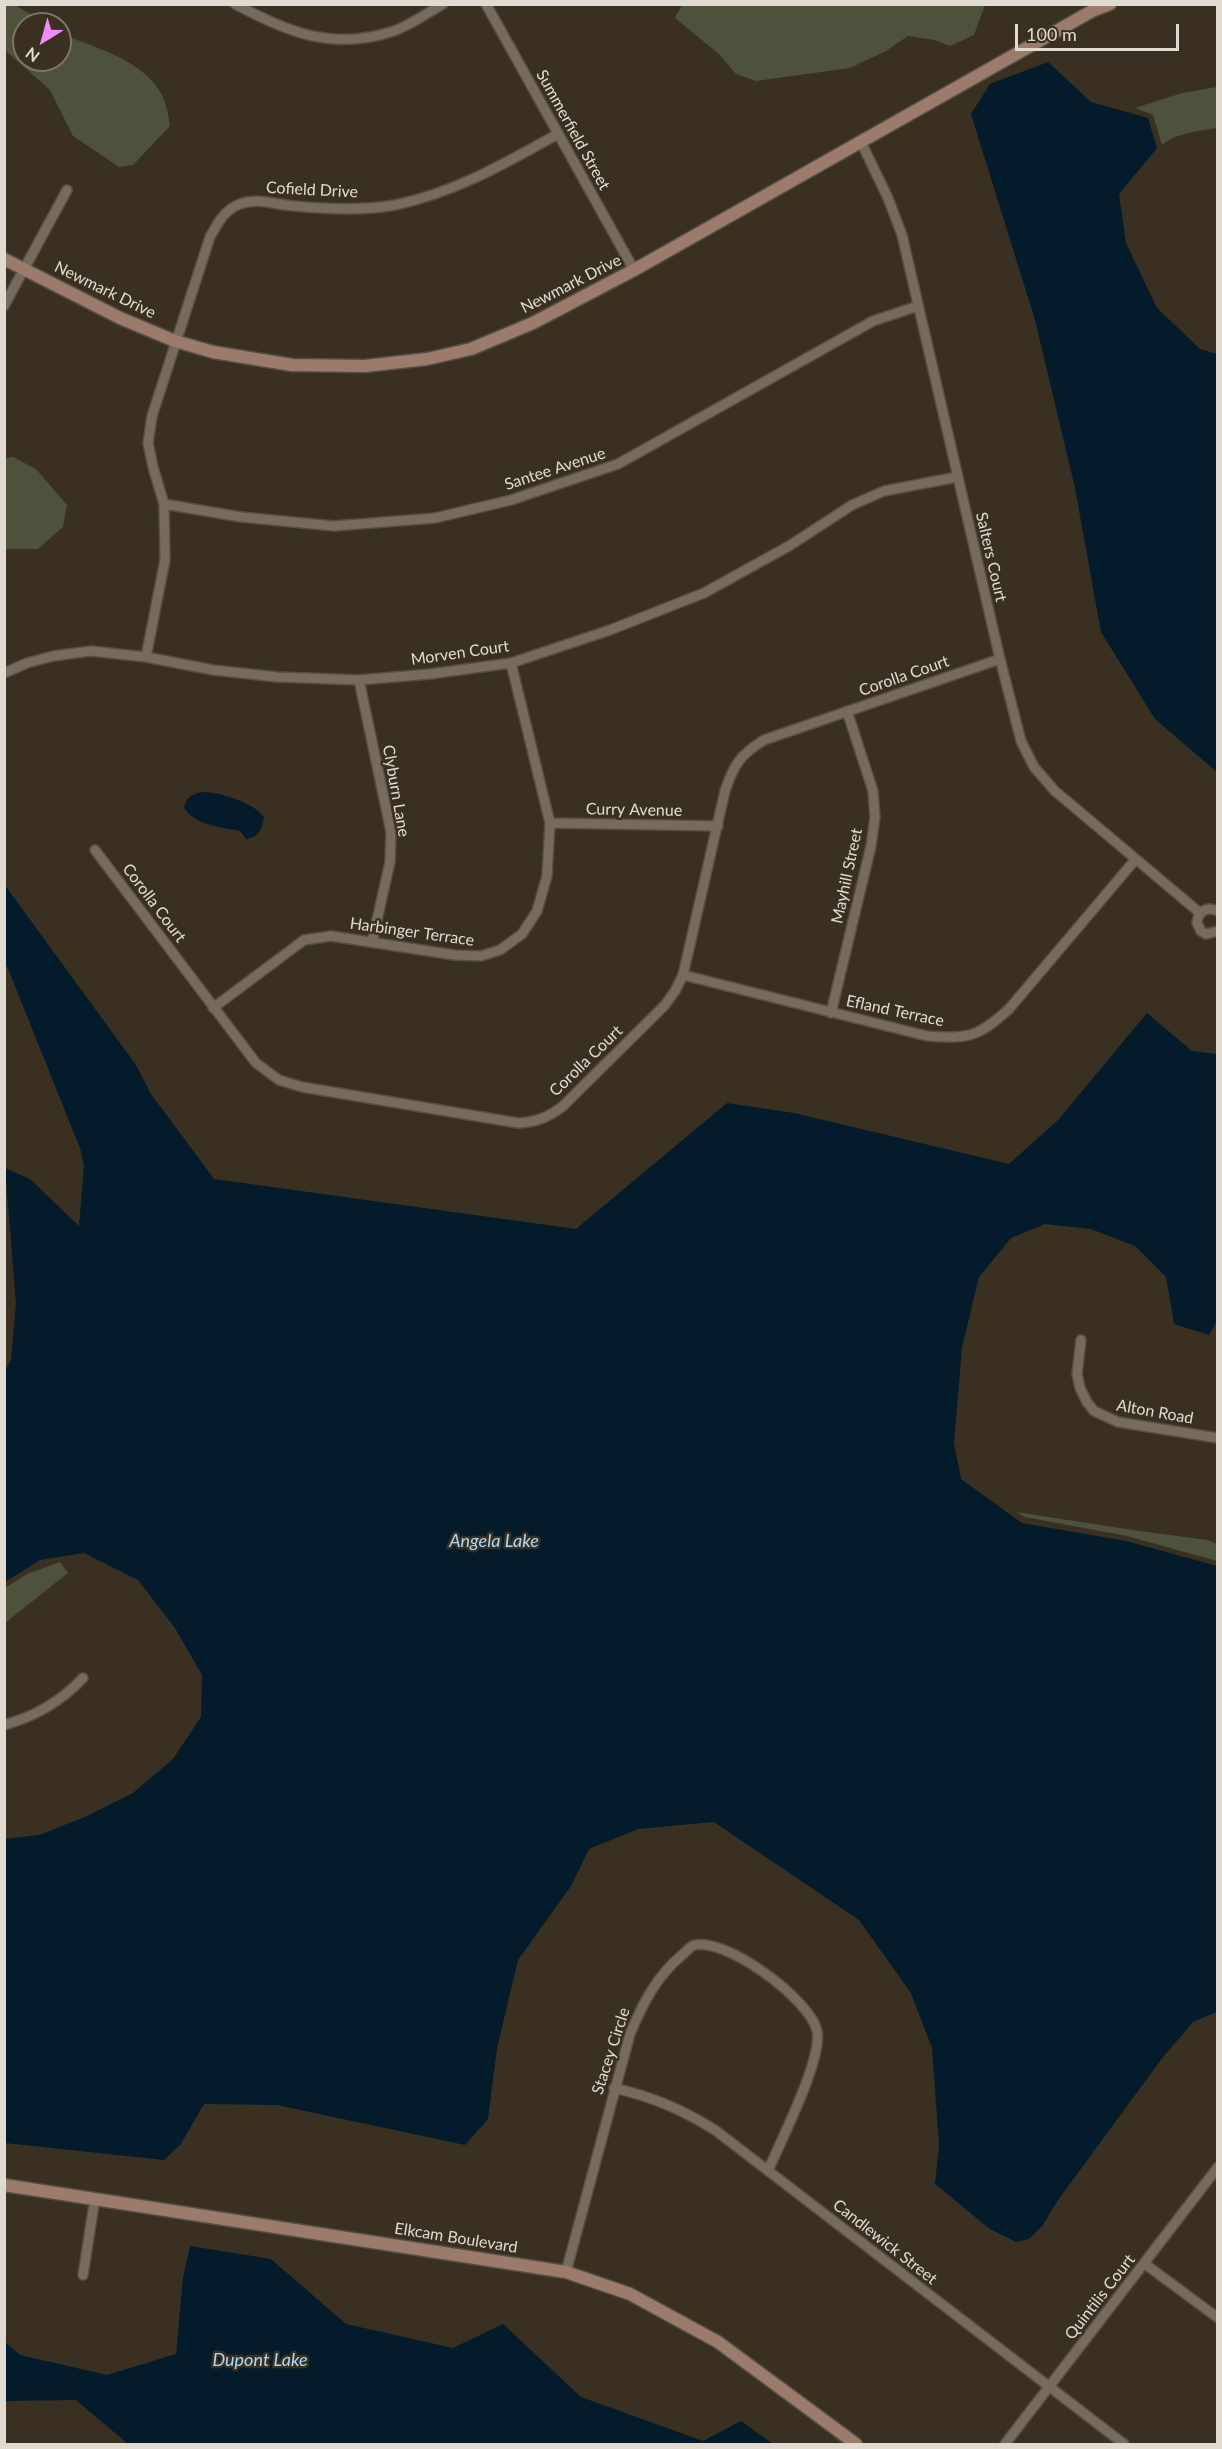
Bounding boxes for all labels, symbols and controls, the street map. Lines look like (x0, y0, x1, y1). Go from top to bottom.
north arrow (12, 12, 72, 72)
scale bar (1018, 12, 1182, 50)
text: 100 m (1026, 23, 1077, 45)
text: N (21, 44, 43, 66)
street label: Summerfield Street (532, 66, 614, 194)
street label: Cofield Drive (266, 178, 358, 202)
street label: Newmark Drive (518, 250, 624, 318)
street label: Newmark Drive (51, 257, 159, 323)
street label: Santee Avenue (502, 444, 608, 494)
street label: Salters Court (971, 510, 1011, 604)
street label: Morven Court (410, 637, 510, 669)
street label: Corolla Court (857, 652, 951, 700)
street label: Clyburn Lane (378, 744, 414, 838)
street label: Curry Avenue (586, 800, 682, 820)
street label: Mayhill Street (828, 826, 866, 926)
street label: Corolla Court (118, 860, 190, 946)
street label: Harbinger Terrace (349, 914, 475, 950)
street label: Efland Terrace (844, 991, 946, 1031)
street label: Corolla Court (546, 1021, 626, 1101)
street label: Alton Road (1115, 1396, 1195, 1428)
water label: Angela Lake (449, 1530, 539, 1552)
street label: Stacey Circle (588, 2005, 634, 2097)
street label: Candlewick Street (829, 2195, 941, 2289)
street label: Elkcam Boulevard (393, 2219, 519, 2257)
street label: Quintilis Court (1061, 2251, 1139, 2343)
water label: Dupont Lake (212, 2349, 308, 2371)

